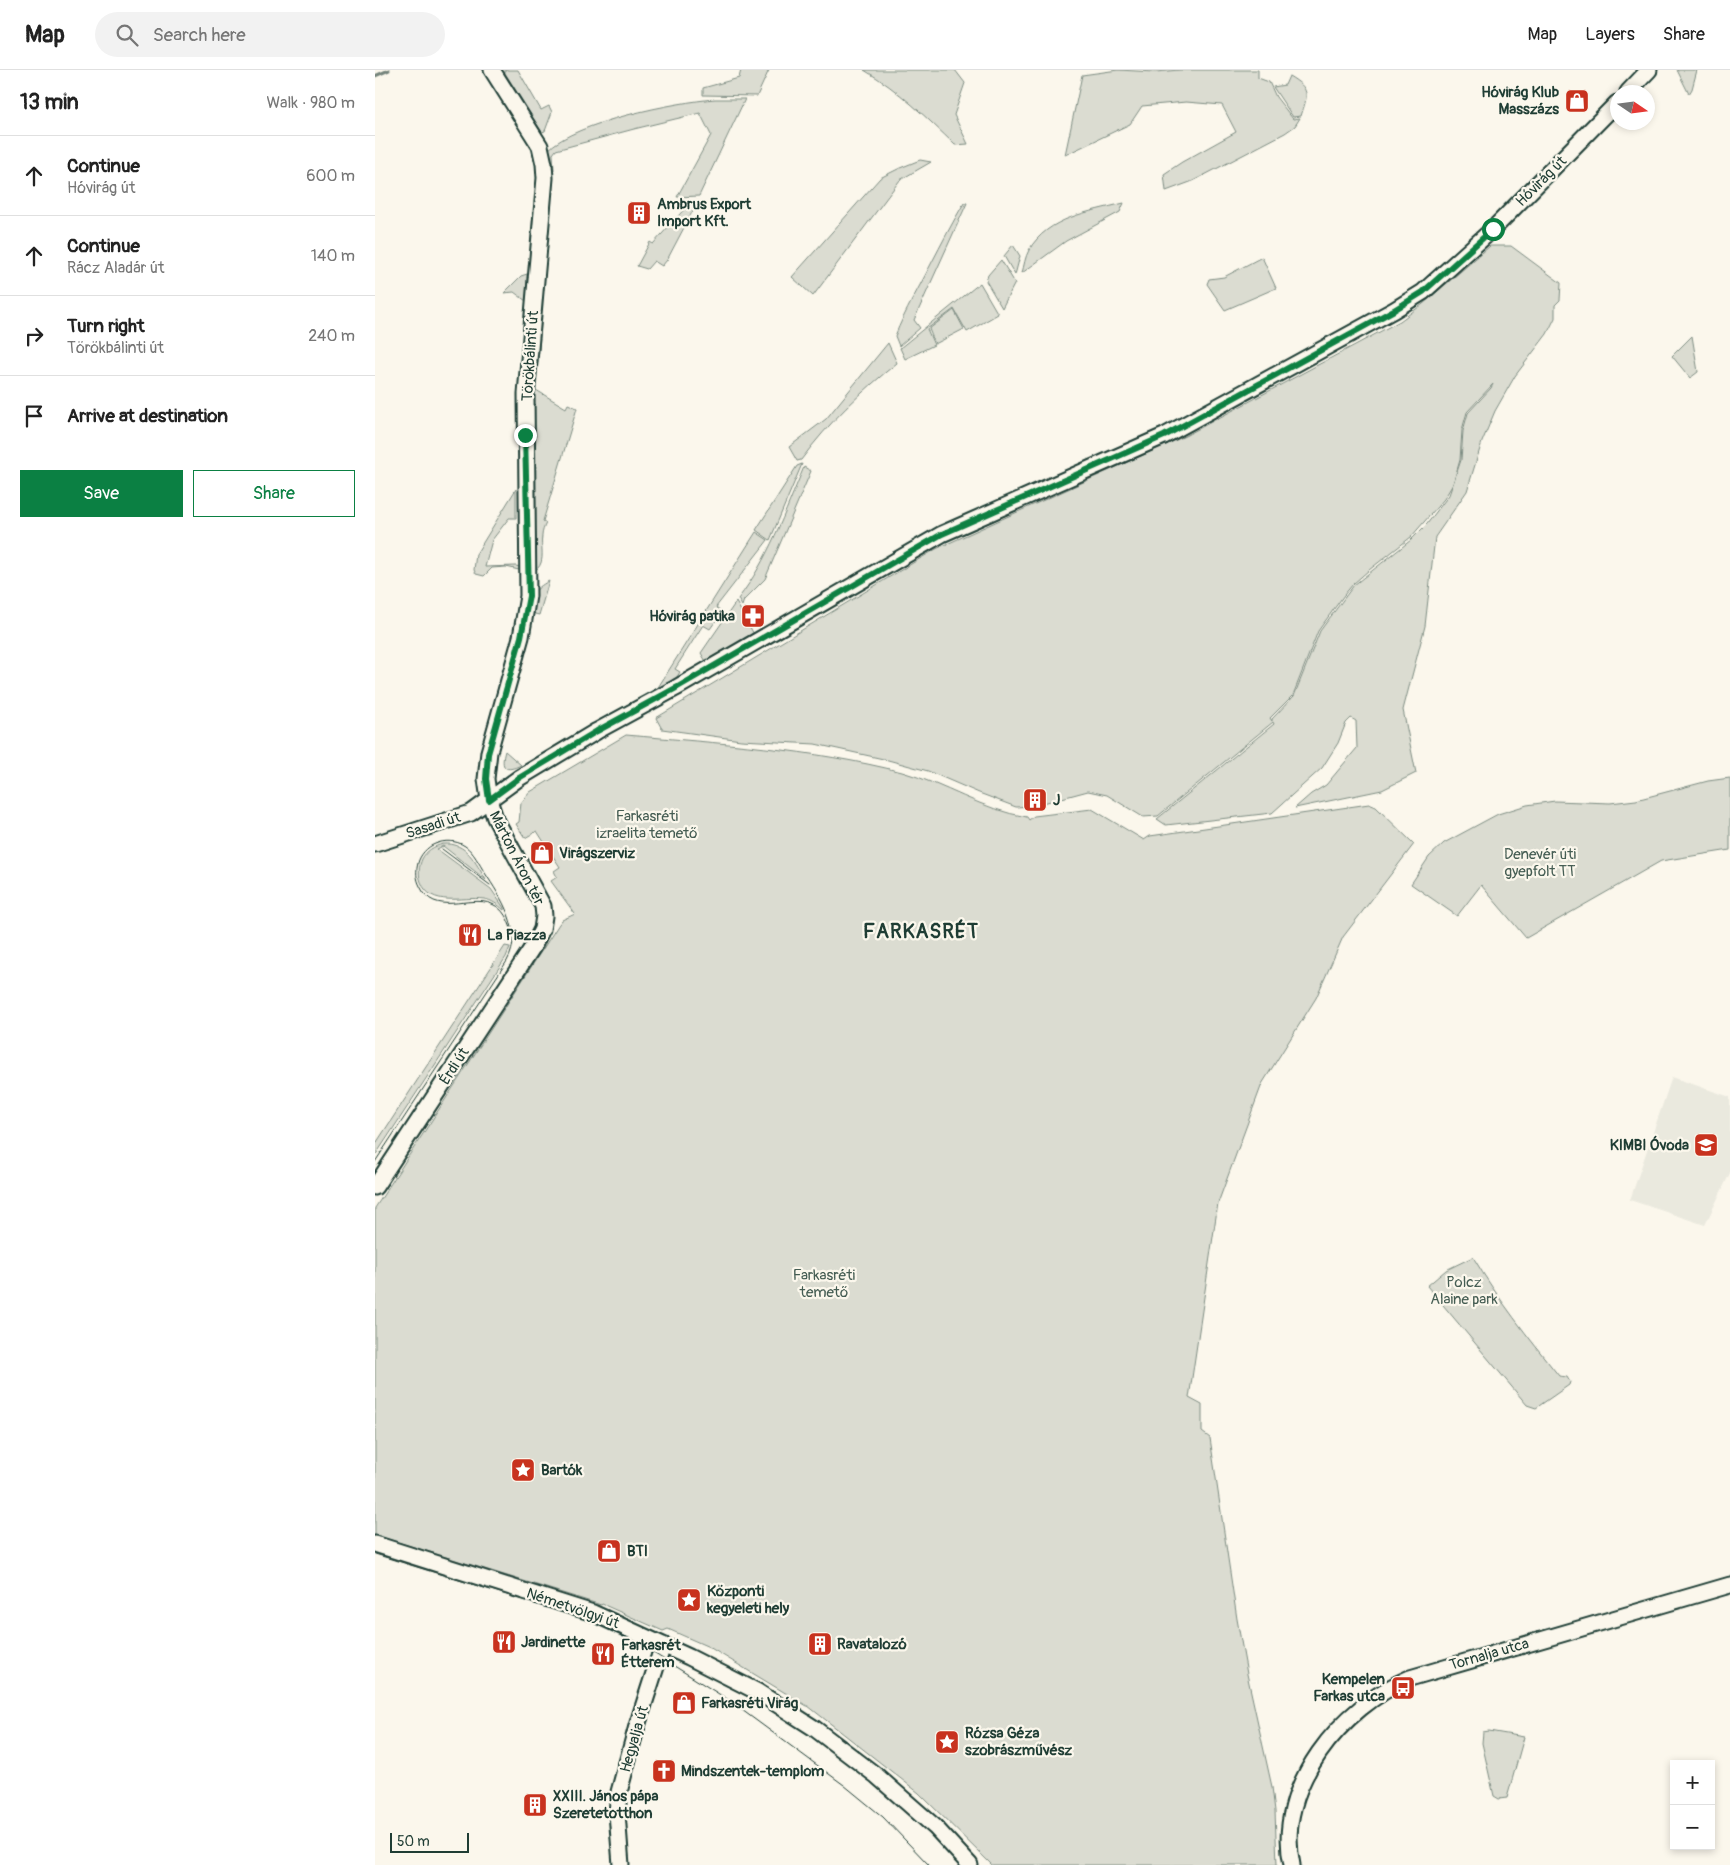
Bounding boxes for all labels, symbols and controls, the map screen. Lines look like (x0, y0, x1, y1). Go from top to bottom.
search box (95, 12, 445, 57)
text: Map (25, 20, 65, 49)
icon: search (113, 21, 141, 49)
text: Search here (153, 23, 246, 47)
text: Map (1528, 23, 1557, 46)
text: Layers (1585, 23, 1635, 46)
text: Share (1663, 23, 1705, 46)
place label: Hóvirág Klub Masszázs (1481, 83, 1559, 119)
north arrow (1610, 85, 1655, 130)
shop icon: Hóvirág Klub Masszázs (1564, 88, 1590, 114)
text: 13 min (20, 89, 79, 116)
text: Walk · 980 m (266, 93, 355, 113)
street label: Hóvirág út (1512, 151, 1571, 211)
text: Continue (67, 154, 140, 178)
icon: ahead (20, 162, 48, 190)
text: 600 m (306, 166, 355, 186)
text: Hóvirág út (67, 178, 135, 198)
place label: Ambrus Export Import Kft. (657, 195, 752, 231)
building icon: Ambrus Export Import Kft. (626, 200, 652, 226)
route start (1482, 218, 1505, 241)
text: Continue (67, 234, 140, 258)
icon: ahead (20, 242, 48, 270)
text: 140 m (311, 246, 355, 266)
text: Rácz Aladár út (67, 258, 165, 278)
street label: Törökbálinti út (518, 309, 543, 402)
text: Turn right (67, 314, 145, 338)
icon: right (20, 322, 48, 350)
text: 240 m (308, 326, 355, 346)
text: Törökbálinti út (67, 338, 164, 358)
icon: arrive (20, 402, 48, 430)
text: Arrive at destination (67, 404, 228, 428)
route end (514, 424, 537, 447)
button: Save (20, 470, 183, 517)
button: Share (193, 470, 355, 517)
pharmacy icon: Hóvirág patika (740, 603, 766, 629)
place label: Hóvirág patika (649, 607, 735, 626)
building icon: J (1022, 787, 1048, 813)
place label: J (1053, 791, 1060, 810)
street label: Sasadi út (403, 807, 464, 843)
park label: Farkasréti izraelita temető (597, 807, 697, 843)
street label: Márton Áron tér (485, 808, 549, 909)
shop icon: Virágszerviz (529, 840, 555, 866)
place label: Virágszerviz (559, 844, 635, 863)
park label: Denevér úti gyepfolt TT (1504, 845, 1576, 881)
district label: FARKASRÉT (863, 919, 979, 944)
restaurant icon: La Piazza (457, 922, 483, 948)
place label: La Piazza (487, 926, 546, 945)
street label: Érdi út (435, 1043, 474, 1088)
school or university icon: KIMBI Óvoda (1693, 1132, 1719, 1158)
place label: KIMBI Óvoda (1610, 1135, 1689, 1155)
park label: Farkasréti temető (793, 1266, 856, 1302)
park label: Polcz Alaine park (1430, 1273, 1499, 1309)
place icon: Bartók (510, 1457, 536, 1483)
place label: Bartók (541, 1461, 583, 1480)
shop icon: BTI (596, 1538, 622, 1564)
place label: BTI (627, 1542, 648, 1561)
place label: Központi kegyeleti hely (706, 1582, 790, 1618)
street label: Németvölgyi út (524, 1584, 623, 1634)
place icon: Központi kegyeleti hely (676, 1587, 702, 1613)
restaurant icon: Jardinette (491, 1629, 517, 1655)
building icon: Ravatalozó (807, 1631, 833, 1657)
place label: Jardinette (521, 1633, 586, 1652)
street label: Tornalja utca (1447, 1634, 1531, 1675)
place label: Ravatalozó (837, 1635, 907, 1654)
place label: Farkasrét Étterem (621, 1636, 682, 1672)
restaurant icon: Farkasrét Étterem (590, 1641, 616, 1667)
place label: Kempelen Farkas utca (1313, 1670, 1386, 1706)
bus stop icon: Kempelen Farkas utca (1390, 1675, 1416, 1701)
shop icon: Farkasréti Virág (671, 1690, 697, 1716)
place label: Farkasréti Virág (701, 1694, 799, 1713)
street label: Hegyalja út (616, 1703, 653, 1775)
place label: Rózsa Géza szobrászművész (965, 1724, 1072, 1760)
place icon: Rózsa Géza szobrászművész (934, 1729, 960, 1755)
church icon: Mindszentek-templom (651, 1758, 677, 1784)
map controls (1670, 1760, 1715, 1850)
button: + (1670, 1760, 1715, 1805)
place label: Mindszentek-templom (681, 1762, 824, 1781)
place label: XXIII. János pápa Szeretetotthon (553, 1787, 658, 1823)
building icon: XXIII. János pápa Szeretetotthon (522, 1792, 548, 1818)
button: − (1670, 1805, 1715, 1850)
scale bar (390, 1830, 469, 1853)
text: 50 m (397, 1833, 430, 1850)

